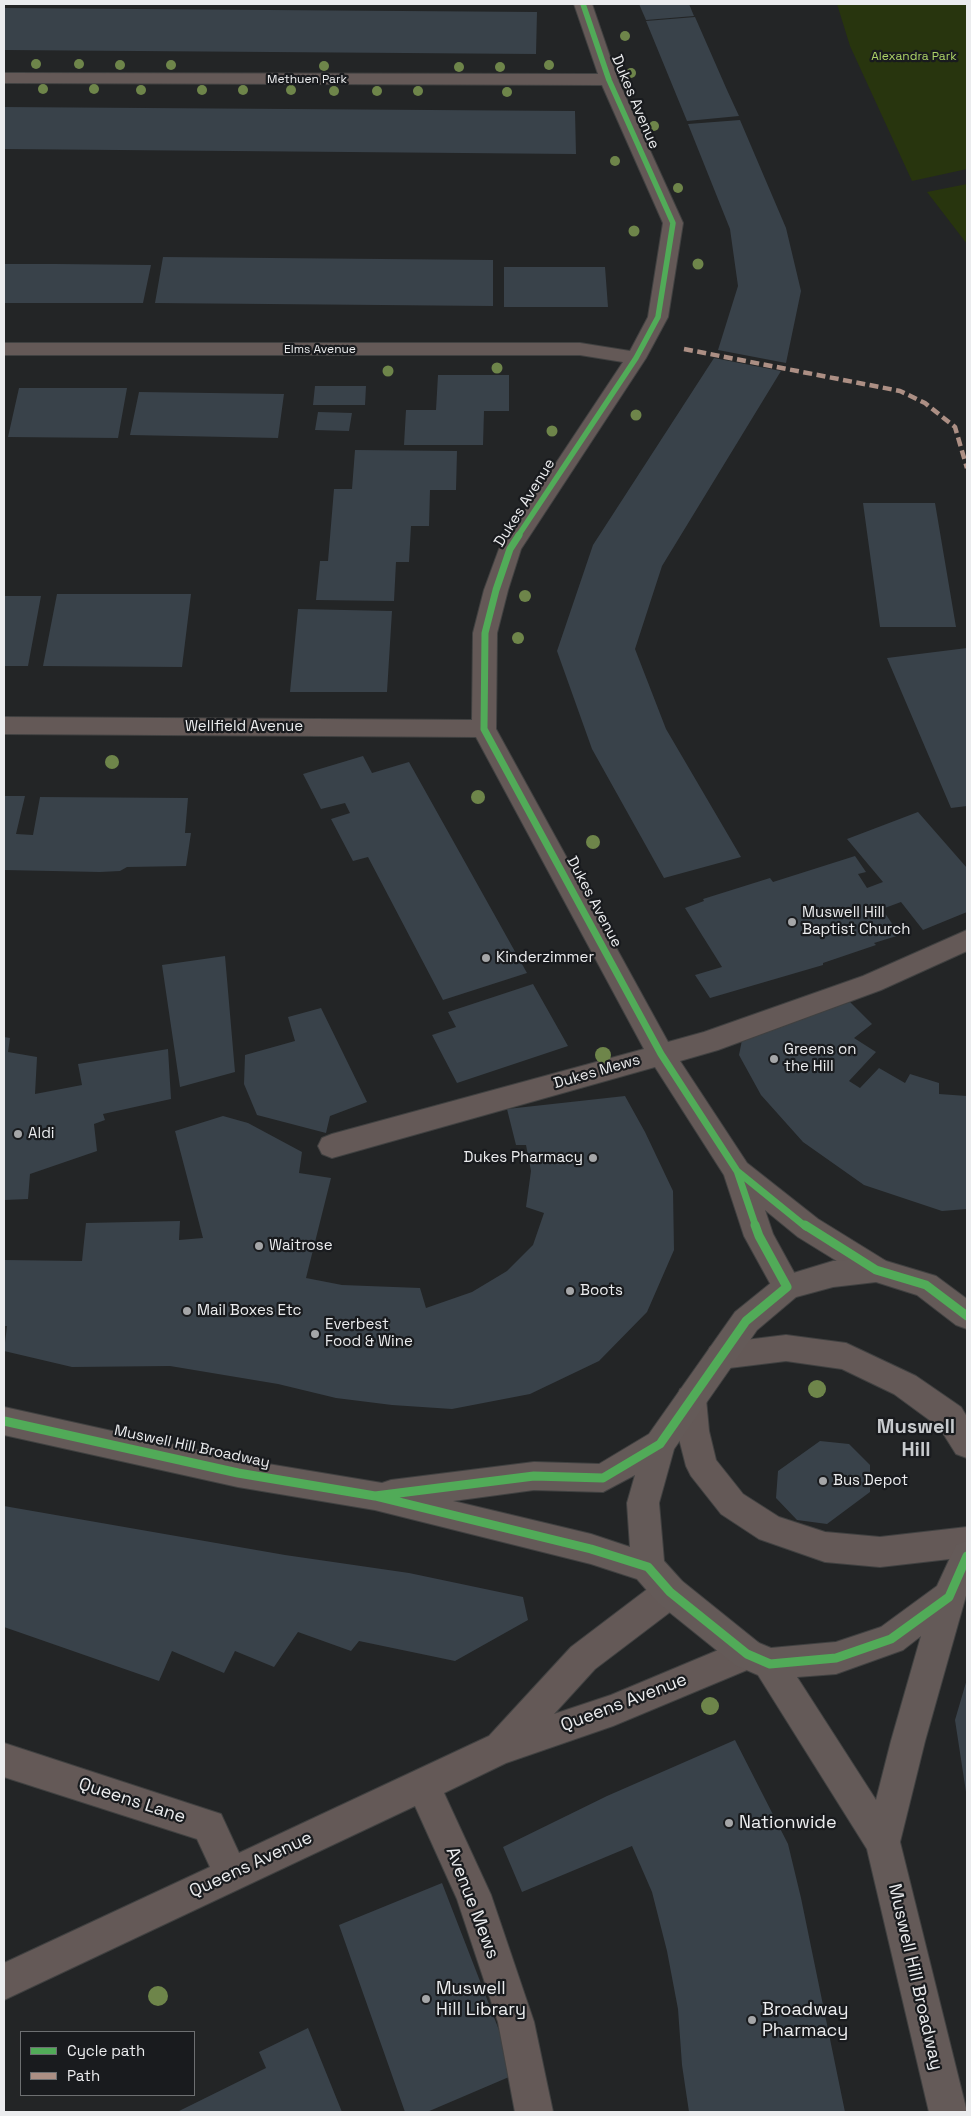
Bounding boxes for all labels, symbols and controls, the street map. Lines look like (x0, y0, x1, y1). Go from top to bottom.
park label: Alexandra Park (871, 50, 957, 64)
street label: Dukes Avenue (607, 52, 663, 152)
street label: Methuen Park (267, 73, 347, 87)
street label: Elms Avenue (284, 343, 356, 357)
street label: Dukes Avenue (491, 456, 559, 550)
street label: Wellfield Avenue (185, 718, 303, 736)
street label: Dukes Avenue (562, 853, 626, 951)
place label: Muswell Hill Baptist Church (802, 904, 910, 939)
marker: Muswell Hill Baptist Church (786, 916, 798, 928)
place label: Kinderzimmer (496, 949, 594, 967)
marker: Kinderzimmer (480, 952, 492, 964)
place label: Greens on the Hill (784, 1041, 856, 1076)
street label: Dukes Mews (552, 1051, 642, 1093)
marker: Greens on the Hill (768, 1053, 780, 1065)
place label: Aldi (28, 1125, 54, 1143)
marker: Aldi (12, 1128, 24, 1140)
place label: Dukes Pharmacy (464, 1149, 583, 1167)
marker: Dukes Pharmacy (587, 1152, 599, 1164)
place label: Waitrose (269, 1237, 333, 1255)
marker: Waitrose (253, 1240, 265, 1252)
place label: Boots (580, 1282, 623, 1300)
marker: Boots (564, 1285, 576, 1297)
place label: Mail Boxes Etc (197, 1302, 302, 1320)
marker: Mail Boxes Etc (181, 1305, 193, 1317)
place label: Everbest Food & Wine (325, 1316, 413, 1351)
marker: Everbest Food & Wine (309, 1328, 321, 1340)
district label: Muswell Hill (877, 1416, 955, 1463)
street label: Muswell Hill Broadway (112, 1422, 272, 1472)
place label: Bus Depot (833, 1472, 908, 1490)
marker: Bus Depot (817, 1475, 829, 1487)
street label: Queens Avenue (558, 1669, 690, 1737)
street label: Queens Lane (76, 1774, 188, 1828)
place label: Nationwide (739, 1812, 837, 1834)
marker: Nationwide (723, 1817, 735, 1829)
street label: Queens Avenue (186, 1827, 316, 1903)
street label: Avenue Mews (441, 1844, 503, 1962)
street label: Muswell Hill Broadway (883, 1882, 947, 2072)
place label: Muswell Hill Library (436, 1978, 526, 2020)
marker: Muswell Hill Library (420, 1993, 432, 2005)
place label: Broadway Pharmacy (762, 1999, 849, 2042)
marker: Broadway Pharmacy (746, 2014, 758, 2026)
legend (20, 2031, 195, 2096)
text: Cycle path (67, 2041, 145, 2060)
text: Path (67, 2066, 100, 2085)

